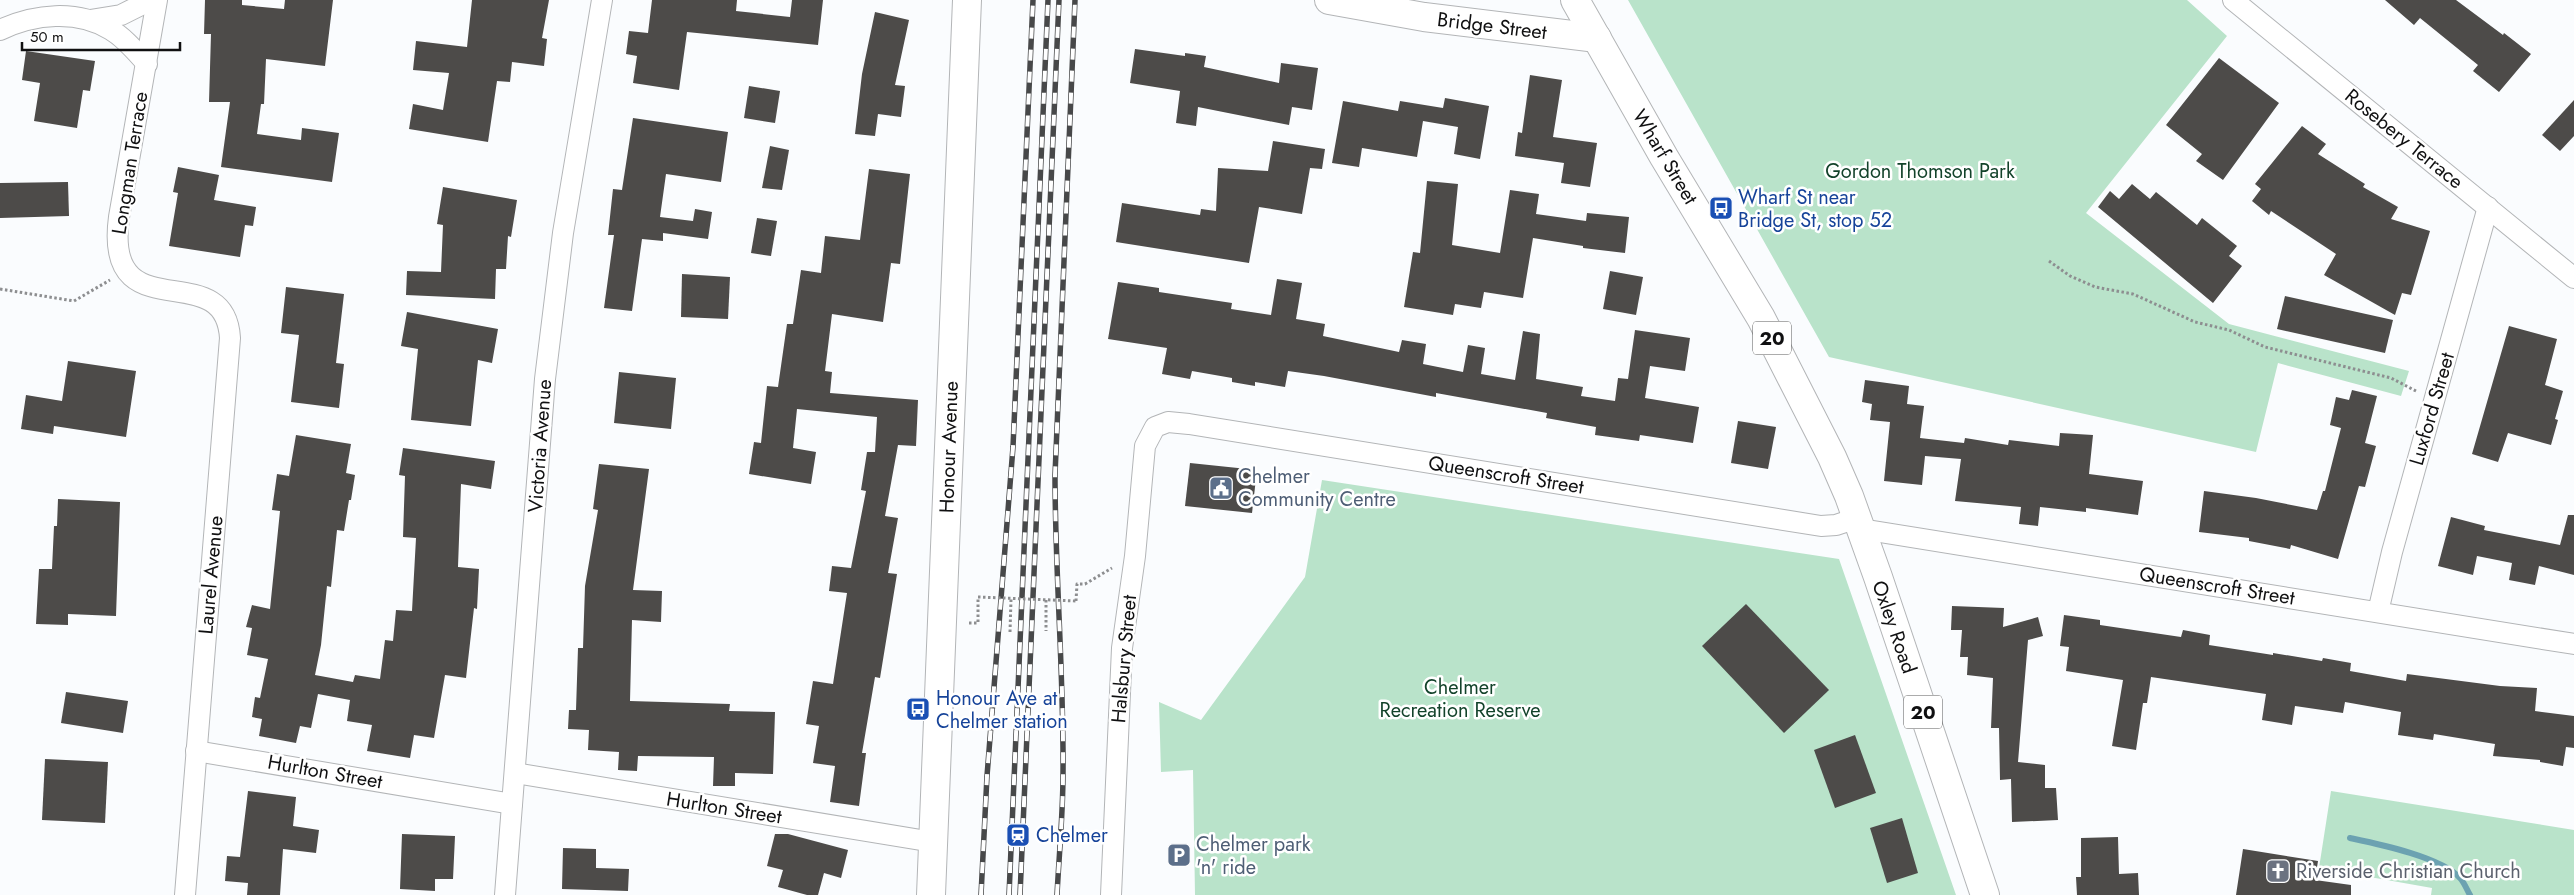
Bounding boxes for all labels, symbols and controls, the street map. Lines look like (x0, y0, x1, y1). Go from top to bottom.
street label: Bridge Street (1436, 5, 1549, 47)
scale bar (22, 20, 180, 52)
text: 50 m (30, 26, 64, 48)
street label: Rosebery Terrace (2338, 82, 2470, 196)
street label: Longman Terrace (104, 89, 156, 237)
street label: Wharf Street (1625, 104, 1705, 210)
park label: Gordon Thomson Park (1825, 157, 2015, 186)
place label: Wharf St near Bridge St, stop 52 (1738, 183, 1892, 235)
bus stop icon: Wharf St near Bridge St, stop 52 (1708, 195, 1734, 221)
road number: 20 (1753, 322, 1791, 354)
street label: Luxford Street (2402, 349, 2462, 469)
street label: Victoria Avenue (521, 378, 559, 514)
street label: Honour Avenue (932, 380, 966, 514)
street label: Queenscroft Street (1426, 448, 1586, 502)
place label: Chelmer Community Centre (1238, 462, 1396, 514)
public building icon: Chelmer Community Centre (1208, 475, 1234, 501)
street label: Laurel Avenue (191, 515, 231, 635)
street label: Queenscroft Street (2137, 559, 2297, 613)
street label: Oxley Road (1865, 577, 1923, 677)
street label: Halsbury Street (1104, 594, 1144, 724)
park label: Chelmer Recreation Reserve (1379, 673, 1541, 725)
place label: Honour Ave at Chelmer station (936, 684, 1068, 736)
bus stop icon: Honour Ave at Chelmer station (905, 696, 931, 722)
road number: 20 (1904, 696, 1942, 729)
street label: Hurlton Street (265, 748, 385, 796)
street label: Hurlton Street (664, 785, 784, 831)
place label: Chelmer (1036, 821, 1108, 850)
station icon: Chelmer (1005, 822, 1031, 848)
place label: Chelmer park 'n' ride (1196, 830, 1311, 882)
parking icon: Chelmer park 'n' ride (1166, 842, 1192, 868)
place label: Riverside Christian Church (2296, 857, 2521, 886)
church icon: Riverside Christian Church (2265, 858, 2291, 884)

